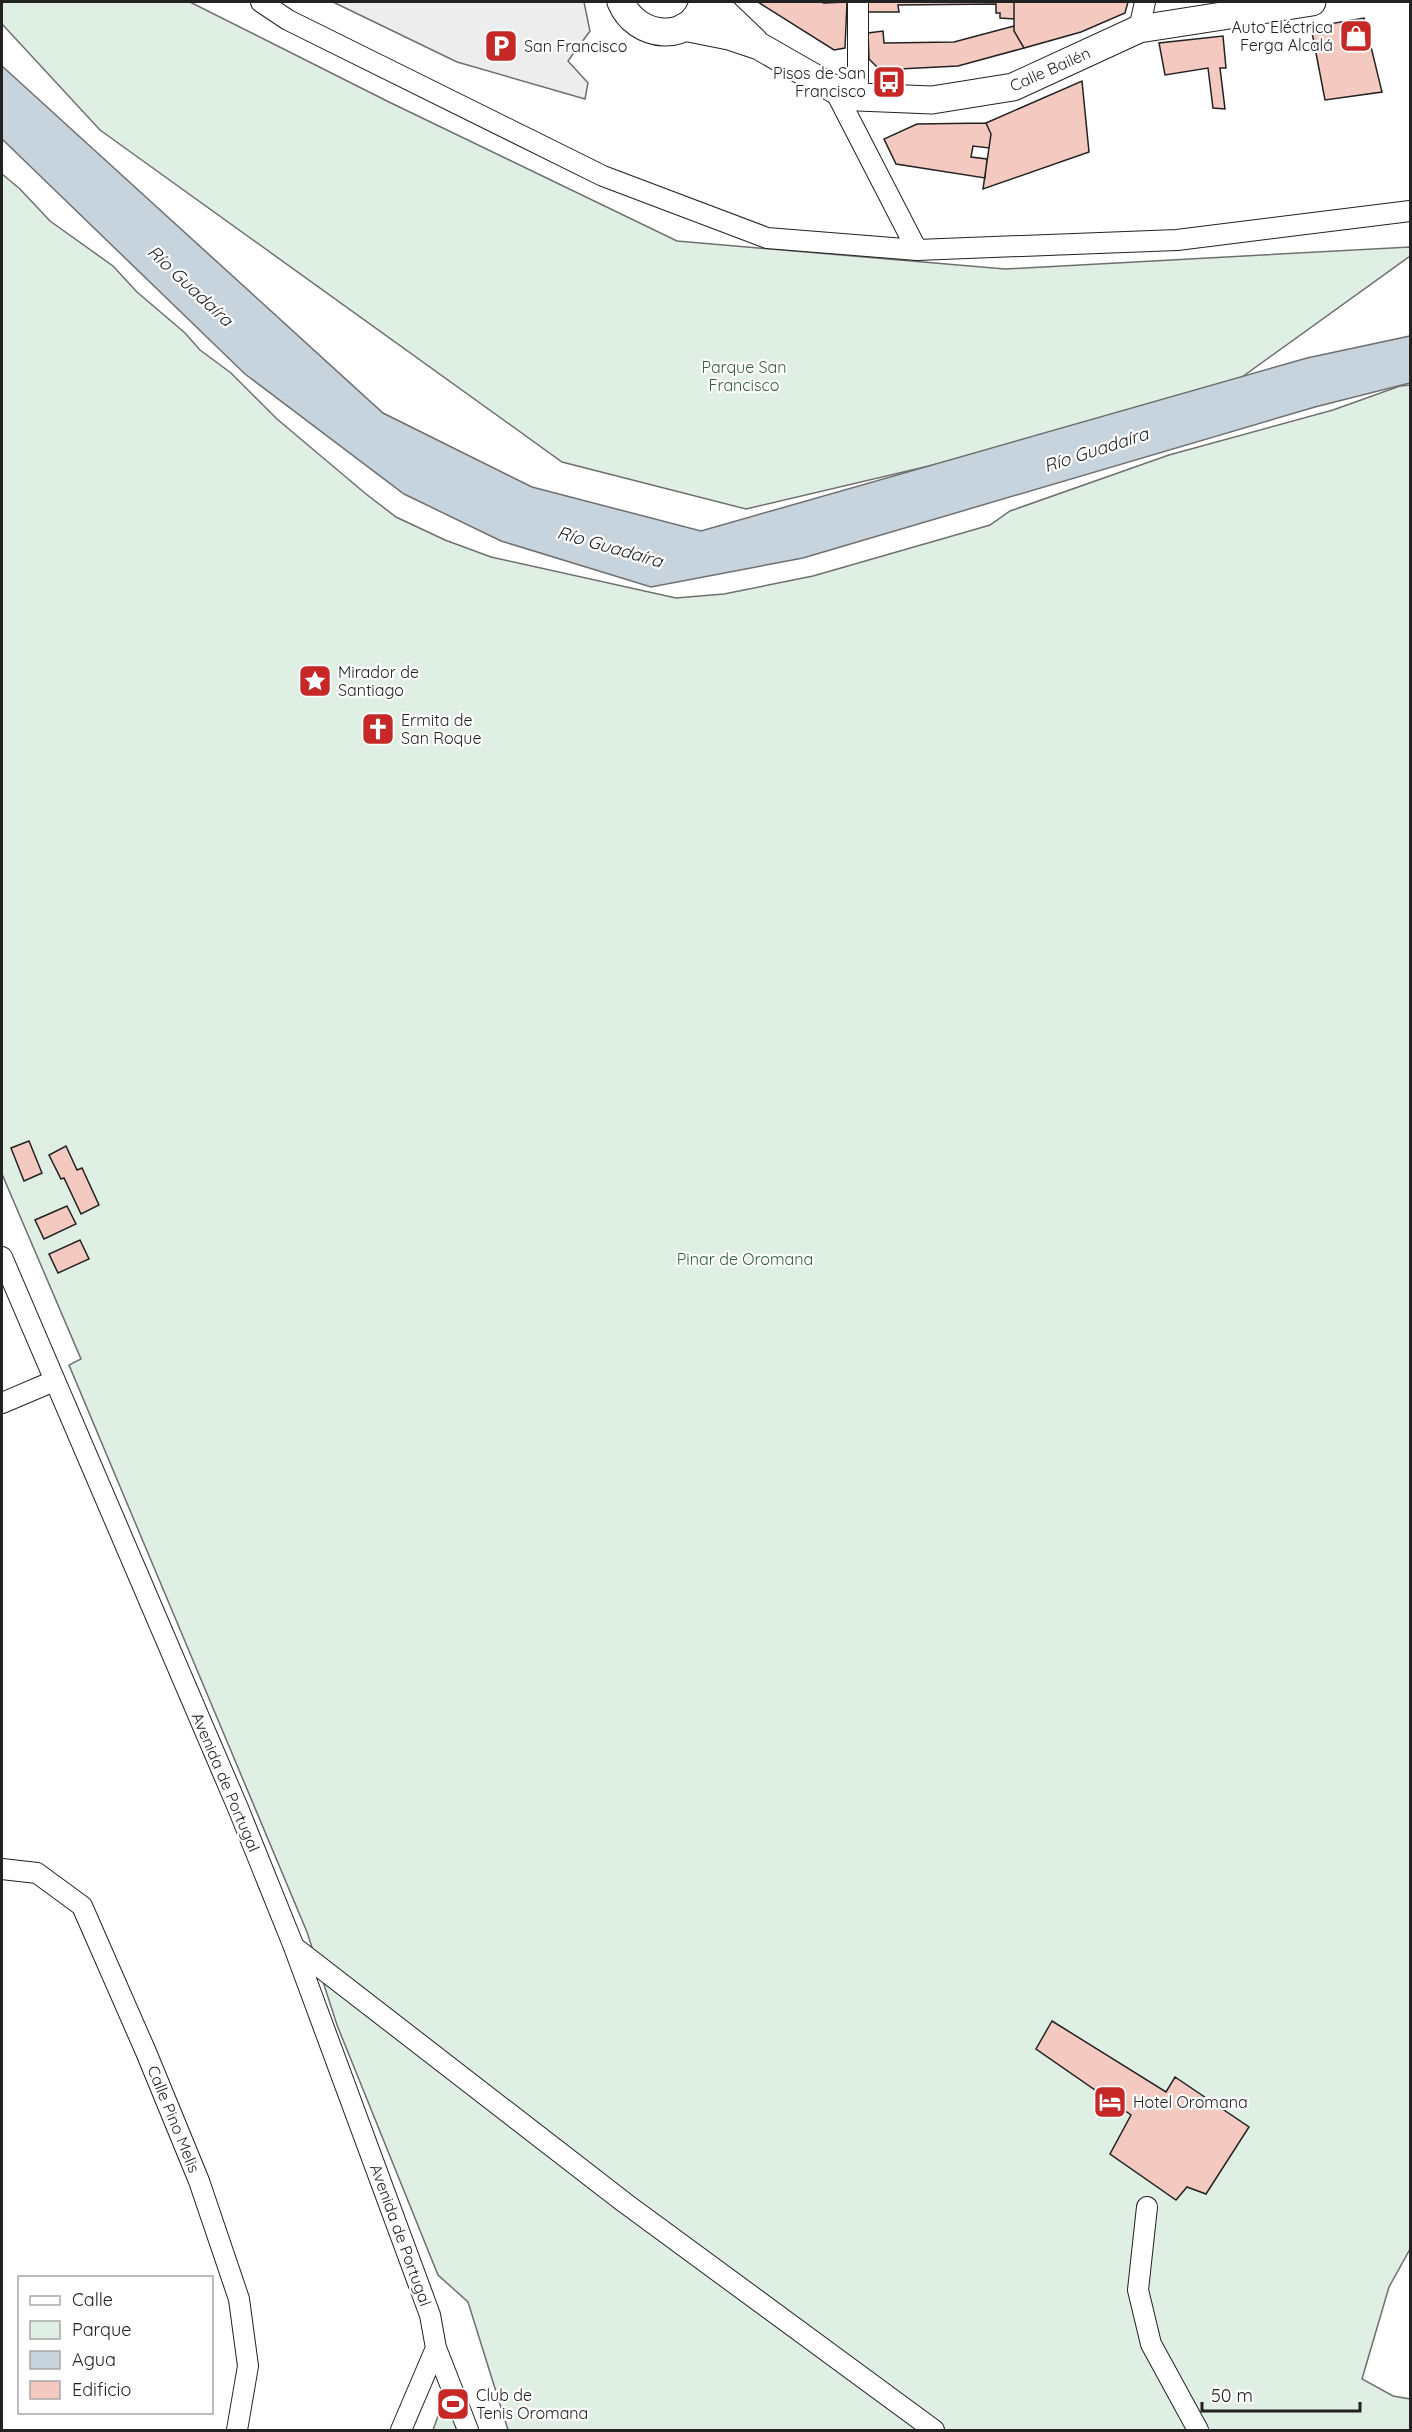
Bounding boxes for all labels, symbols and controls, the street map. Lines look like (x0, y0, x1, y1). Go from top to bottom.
place label: Auto Eléctrica Ferga Alcalá (1231, 17, 1333, 55)
shop icon: Auto Eléctrica Ferga Alcalá (1338, 18, 1374, 54)
parking icon: San Francisco (483, 28, 519, 64)
place label: San Francisco (524, 36, 627, 56)
street label: Calle Bailén (1007, 42, 1093, 96)
place label: Pisos de San Francisco (773, 63, 866, 101)
bus stop icon: Pisos de San Francisco (871, 64, 907, 100)
water label: Río Guadaíra (143, 240, 239, 332)
park label: Parque San Francisco (701, 357, 787, 395)
water label: Río Guadaíra (1041, 421, 1152, 477)
water label: Río Guadaíra (555, 520, 667, 573)
place label: Mirador de Santiago (338, 662, 419, 700)
place icon: Mirador de Santiago (297, 663, 333, 699)
place label: Ermita de San Roque (401, 710, 481, 748)
church icon: Ermita de San Roque (360, 711, 396, 747)
park label: Pinar de Oromana (677, 1249, 813, 1269)
street label: Avenida de Portugal (188, 1709, 264, 1855)
street label: Calle Pino Melis (143, 2062, 205, 2176)
hotel icon: Hotel Oromana (1092, 2084, 1128, 2120)
place label: Hotel Oromana (1133, 2092, 1248, 2112)
street label: Avenida de Portugal (366, 2161, 436, 2309)
legend (18, 2276, 213, 2414)
text: Calle (72, 2288, 113, 2311)
text: Parque (72, 2318, 131, 2341)
text: Agua (72, 2348, 116, 2371)
scale bar (1202, 2375, 1360, 2413)
text: Edificio (72, 2378, 131, 2401)
text: 50 m (1211, 2384, 1253, 2407)
place label: Club de Tenis Oromana (476, 2385, 588, 2423)
sports icon: Club de Tenis Oromana (435, 2386, 471, 2422)

